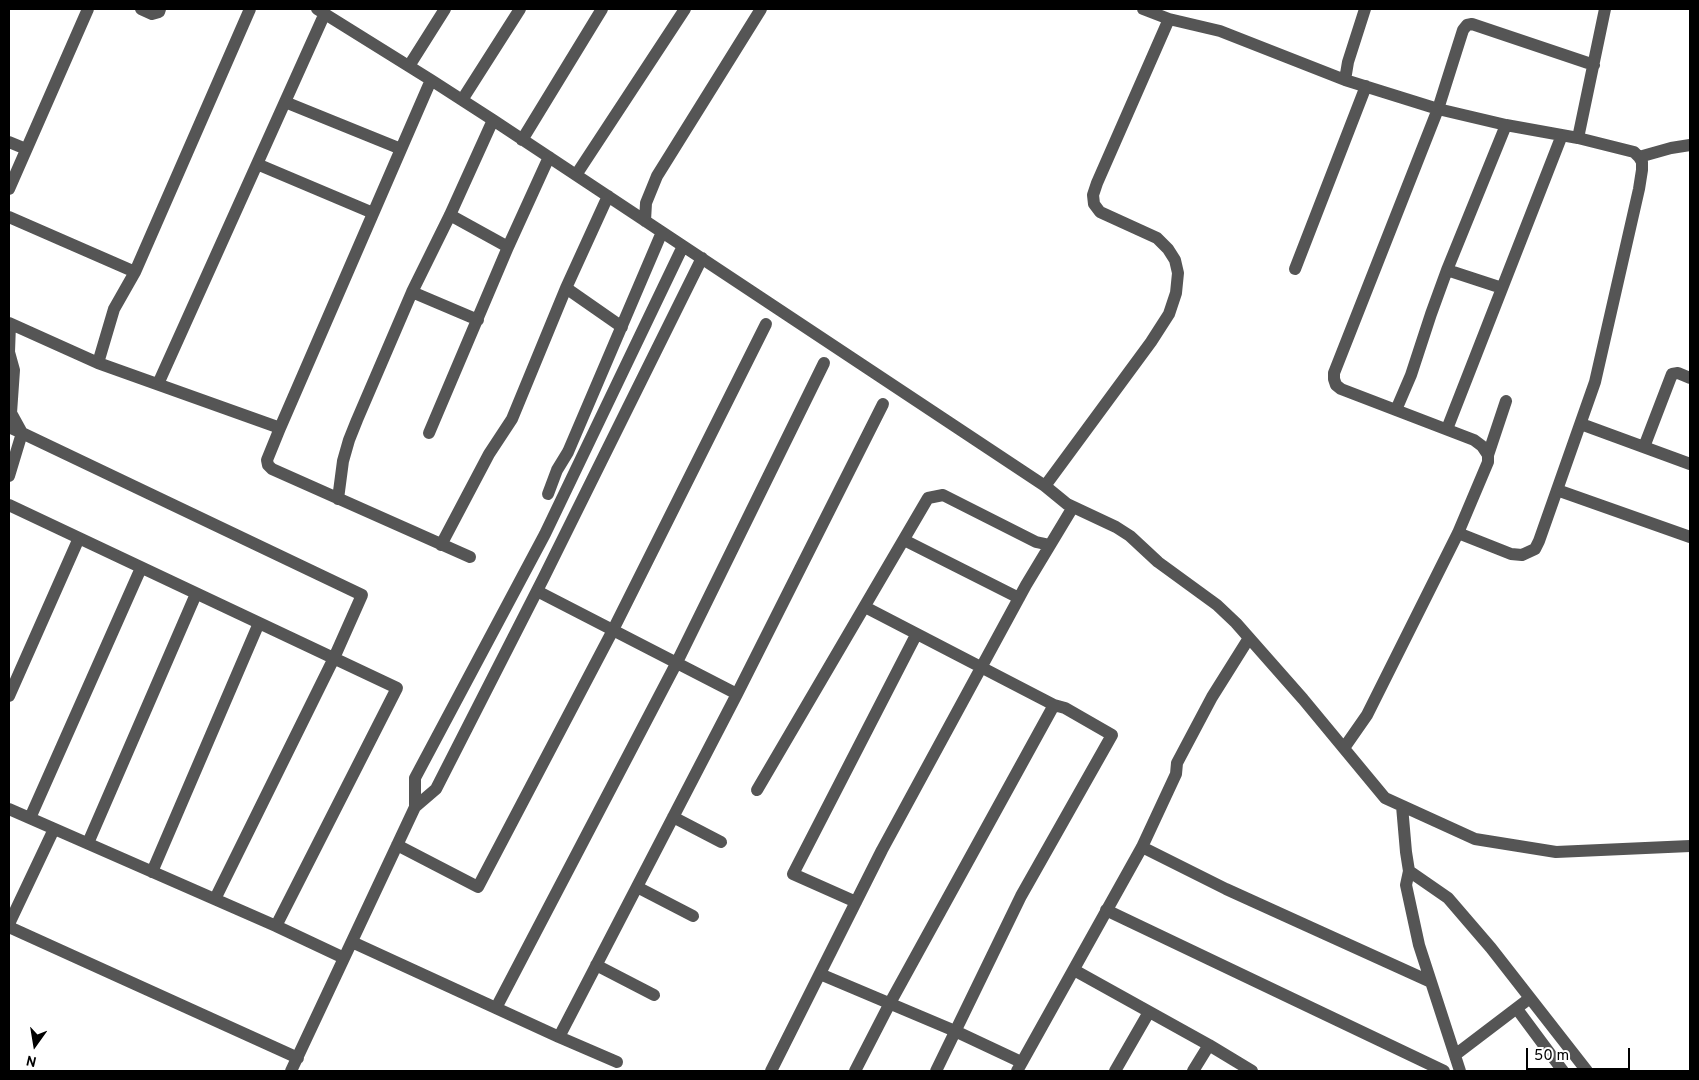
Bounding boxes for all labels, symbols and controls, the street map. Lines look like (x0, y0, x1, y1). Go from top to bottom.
north arrow (10, 1020, 60, 1070)
scale bar (1529, 1038, 1633, 1070)
text: 50 m (1534, 1047, 1569, 1066)
text: N (25, 1051, 38, 1070)

